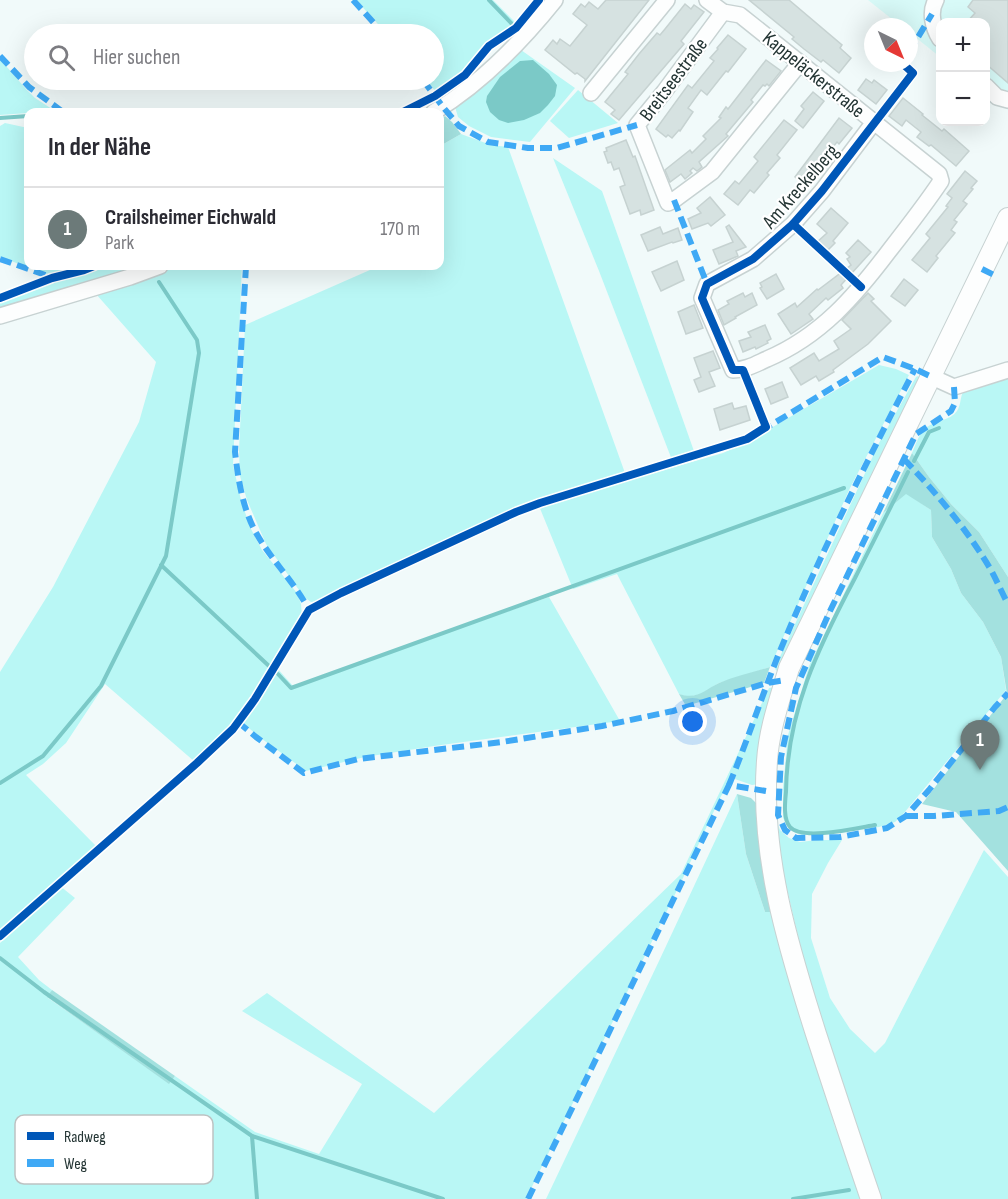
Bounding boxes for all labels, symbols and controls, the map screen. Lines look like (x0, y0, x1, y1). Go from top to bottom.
north arrow (864, 18, 918, 72)
map controls (936, 18, 990, 126)
button: + (936, 18, 990, 72)
search box (24, 24, 444, 90)
street label: Kappeläckerstraße (758, 26, 869, 123)
street label: Breitseestraße (635, 33, 713, 126)
icon: search (45, 41, 78, 74)
text: Hier suchen (93, 44, 181, 71)
button: − (936, 72, 990, 126)
text: In der Nähe (48, 132, 151, 163)
street label: Am Kreckelberg (757, 140, 844, 235)
text: Crailsheimer Eichwald (105, 204, 276, 231)
text: 1 (64, 217, 71, 241)
text: 170 m (380, 217, 420, 241)
text: Park (105, 231, 134, 255)
your location (678, 707, 707, 736)
pin: 1 (960, 720, 1000, 770)
legend (15, 1115, 213, 1184)
text: Radweg (64, 1128, 106, 1147)
text: Weg (64, 1155, 87, 1174)

